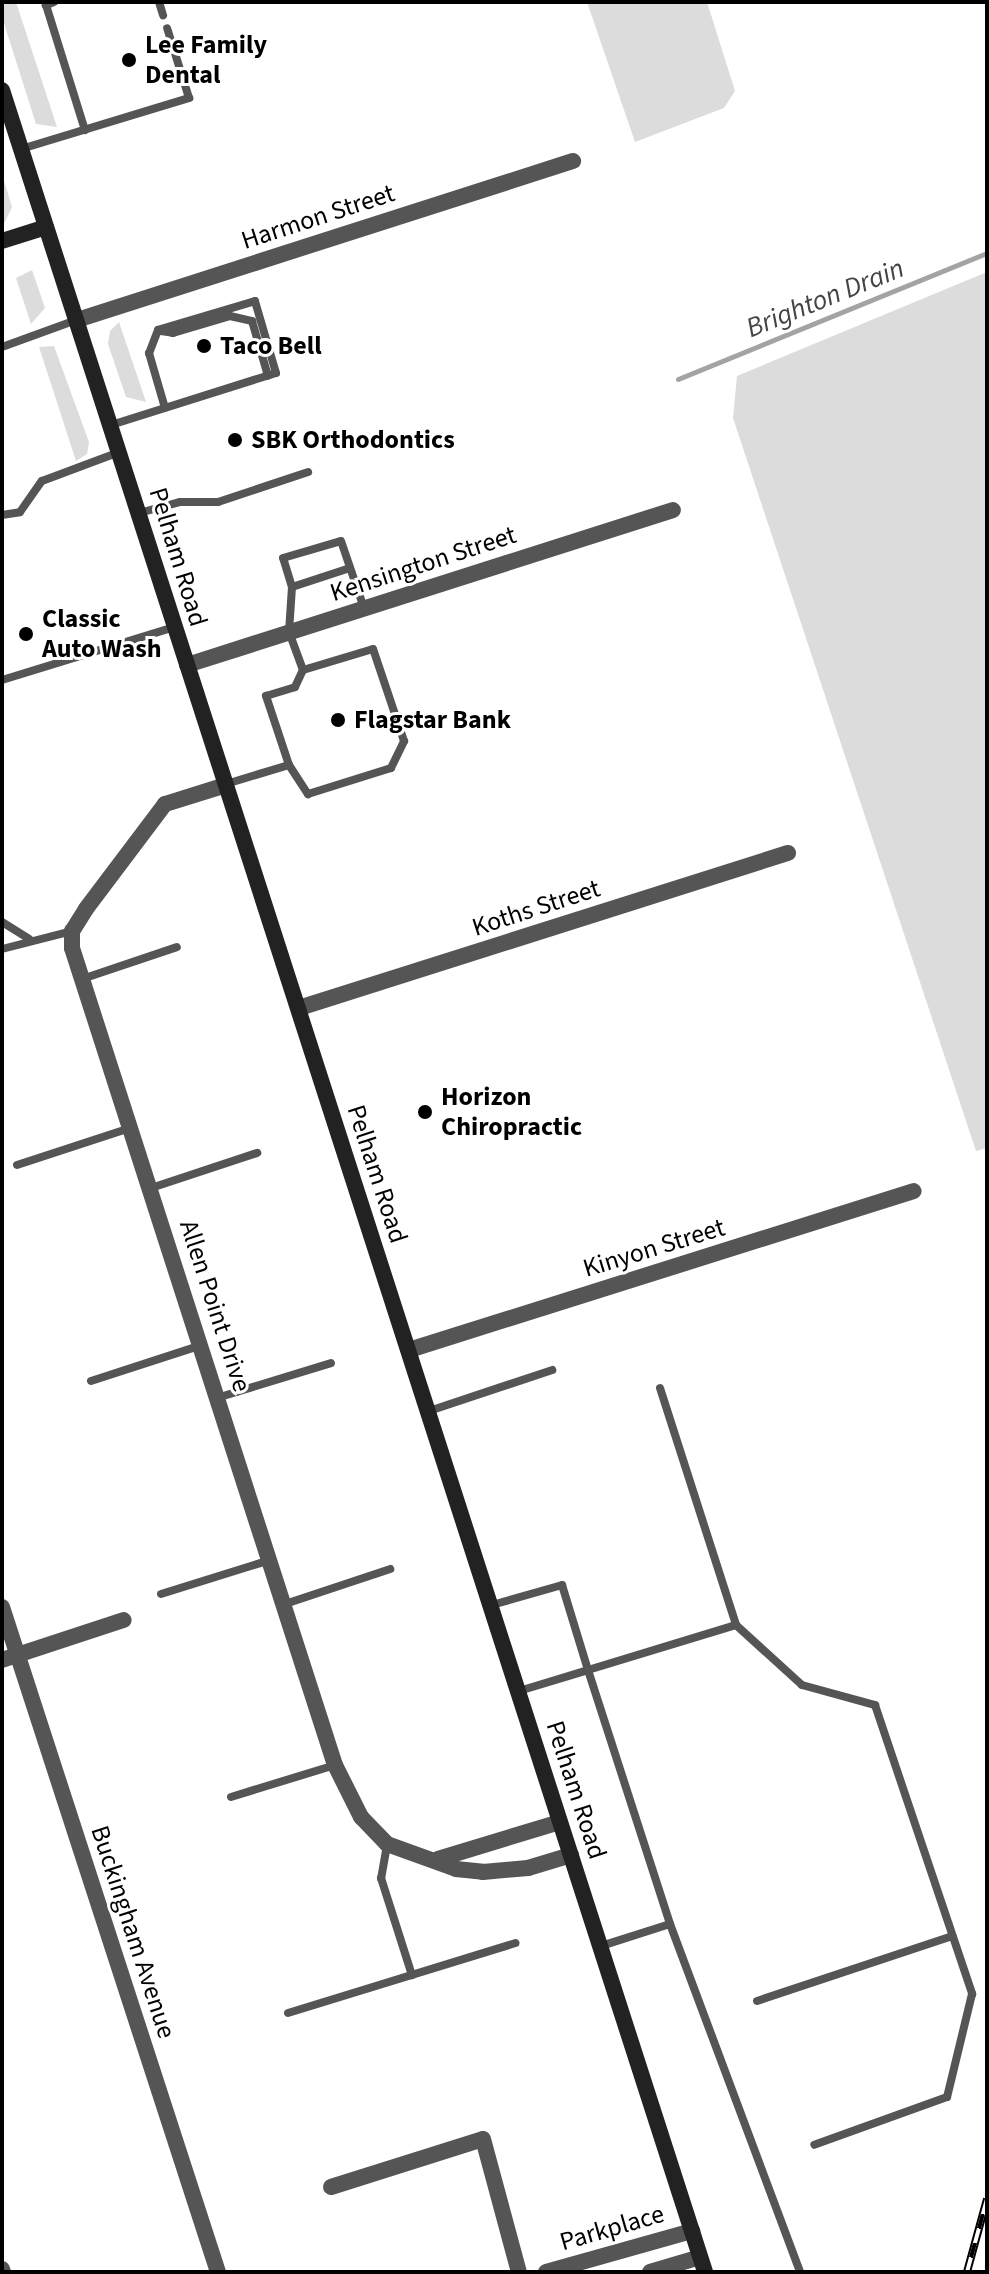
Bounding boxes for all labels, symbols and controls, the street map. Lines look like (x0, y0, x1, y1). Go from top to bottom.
place label: Lee Family Dental (145, 29, 267, 90)
marker: Lee Family Dental (120, 51, 138, 69)
street label: Harmon Street (237, 178, 399, 256)
water label: Brighton Drain (741, 251, 909, 345)
place label: Taco Bell (220, 330, 322, 362)
marker: Taco Bell (195, 337, 213, 355)
place label: SBK Orthodontics (251, 424, 455, 456)
marker: SBK Orthodontics (226, 431, 244, 449)
street label: Pelham Road (142, 484, 214, 630)
street label: Kensington Street (326, 519, 520, 609)
place label: Classic Auto Wash (42, 603, 162, 664)
marker: Classic Auto Wash (17, 625, 35, 643)
place label: Flagstar Bank (354, 704, 511, 736)
marker: Flagstar Bank (329, 711, 347, 729)
street label: Koths Street (468, 873, 604, 943)
place label: Horizon Chiropractic (441, 1081, 582, 1142)
street label: Pelham Road (340, 1101, 414, 1247)
marker: Horizon Chiropractic (416, 1103, 434, 1121)
street label: Kinyon Street (579, 1212, 729, 1284)
street label: Allen Point Drive (173, 1216, 257, 1396)
street label: Pelham Road (539, 1717, 613, 1863)
street label: Buckingham Avenue (84, 1822, 182, 2042)
street label: Parkplace (556, 2198, 668, 2258)

